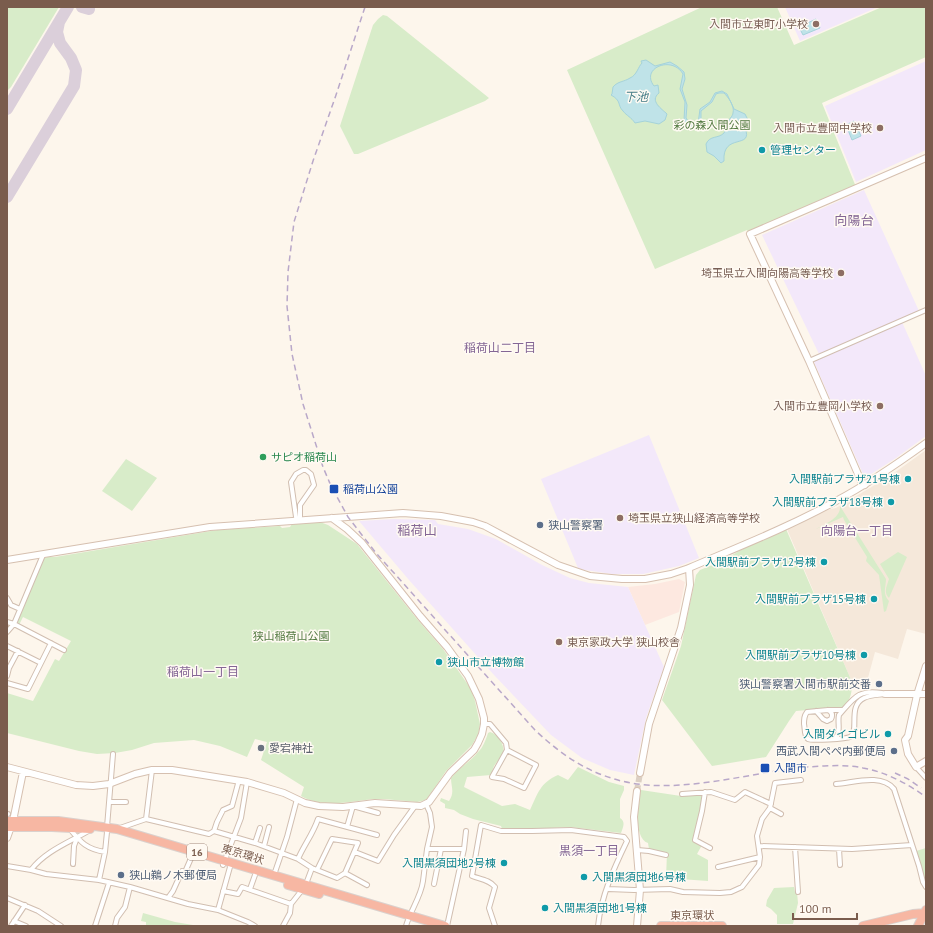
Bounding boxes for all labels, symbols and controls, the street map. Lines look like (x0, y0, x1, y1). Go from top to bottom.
place label: 入間市立東町小学校 (709, 17, 808, 31)
marker: 入間市立東町小学校 (811, 19, 821, 29)
water label: 下池 (624, 89, 649, 104)
park label: 彩の森入間公園 (674, 118, 751, 132)
place label: 入間市立豊岡中学校 (773, 121, 872, 135)
marker: 入間市立豊岡中学校 (875, 123, 885, 133)
place label: 管理センター (770, 143, 836, 157)
marker: 管理センター (757, 145, 767, 155)
district label: 向陽台 (834, 212, 874, 229)
place label: 埼玉県立入間向陽高等学校 (701, 266, 833, 280)
marker: 埼玉県立入間向陽高等学校 (836, 268, 846, 278)
district label: 稲荷山二丁目 (464, 340, 536, 355)
place label: 入間市立豊岡小学校 (773, 399, 872, 413)
marker: 入間市立豊岡小学校 (875, 401, 885, 411)
place label: サピオ稲荷山 (271, 450, 337, 464)
marker: サピオ稲荷山 (258, 452, 268, 462)
place label: 入間駅前プラザ21号棟 (789, 472, 900, 486)
marker: 入間駅前プラザ21号棟 (903, 474, 913, 484)
place label: 稲荷山公園 (343, 482, 398, 496)
marker: 稲荷山公園 (328, 483, 340, 495)
place label: 入間駅前プラザ18号棟 (772, 495, 883, 509)
marker: 入間駅前プラザ18号棟 (886, 497, 896, 507)
place label: 埼玉県立狭山経済高等学校 (628, 511, 760, 525)
marker: 埼玉県立狭山経済高等学校 (615, 513, 625, 523)
place label: 狭山警察署 (548, 518, 603, 532)
marker: 狭山警察署 (535, 520, 545, 530)
district label: 稲荷山 (397, 522, 437, 539)
district label: 向陽台一丁目 (821, 523, 893, 538)
place label: 入間駅前プラザ12号棟 (705, 555, 816, 569)
marker: 入間駅前プラザ12号棟 (819, 557, 829, 567)
place label: 入間駅前プラザ15号棟 (755, 592, 866, 606)
marker: 入間駅前プラザ15号棟 (869, 594, 879, 604)
park label: 狭山稲荷山公園 (253, 629, 330, 643)
place label: 東京家政大学 狭山校舎 (567, 635, 680, 649)
marker: 東京家政大学 狭山校舎 (554, 637, 564, 647)
place label: 入間駅前プラザ10号棟 (745, 648, 856, 662)
marker: 入間駅前プラザ10号棟 (859, 650, 869, 660)
place label: 狭山市立博物館 (447, 655, 524, 669)
marker: 狭山市立博物館 (434, 657, 444, 667)
district label: 稲荷山一丁目 (167, 664, 239, 679)
place label: 狭山警察署入間市駅前交番 (739, 677, 871, 691)
marker: 狭山警察署入間市駅前交番 (874, 679, 884, 689)
place label: 入間ダイゴビル (803, 727, 880, 741)
marker: 入間ダイゴビル (883, 729, 893, 739)
place label: 愛宕神社 (269, 741, 313, 755)
marker: 愛宕神社 (256, 743, 266, 753)
place label: 西武入間ぺぺ内郵便局 (776, 744, 886, 758)
marker: 西武入間ぺぺ内郵便局 (889, 746, 899, 756)
place label: 入間市 (774, 761, 807, 775)
marker: 入間市 (759, 762, 771, 774)
street label: 東京環状 (220, 841, 267, 867)
district label: 黒須一丁目 (559, 843, 619, 858)
road number: 16 (187, 844, 207, 860)
place label: 入間黒須団地2号棟 (402, 856, 496, 870)
marker: 入間黒須団地2号棟 (499, 858, 509, 868)
place label: 狭山鵜ノ木郵便局 (129, 868, 217, 882)
marker: 狭山鵜ノ木郵便局 (116, 870, 126, 880)
place label: 入間黒須団地6号棟 (592, 870, 686, 884)
marker: 入間黒須団地6号棟 (579, 872, 589, 882)
scale bar (793, 895, 857, 921)
place label: 入間黒須団地1号棟 (553, 901, 647, 915)
text: 100 m (799, 901, 832, 916)
marker: 入間黒須団地1号棟 (540, 903, 550, 913)
street label: 東京環状 (670, 908, 715, 922)

